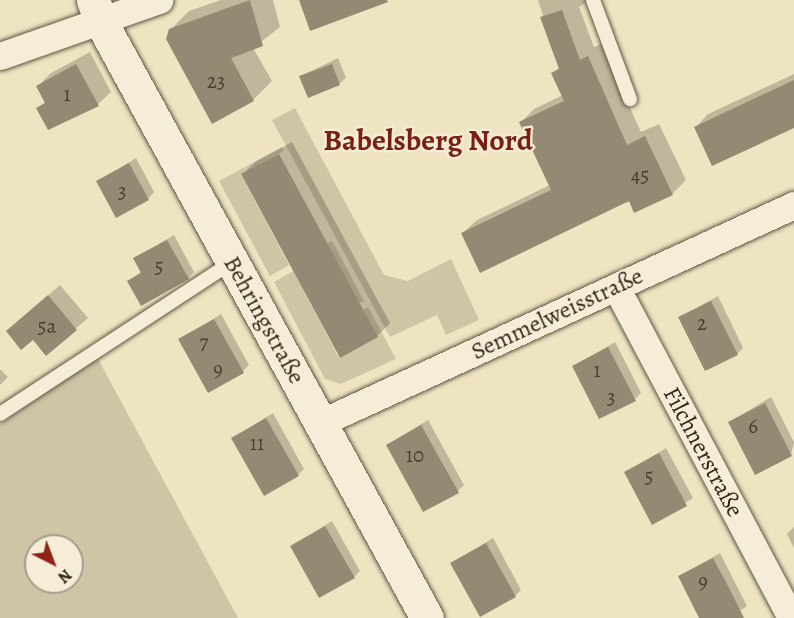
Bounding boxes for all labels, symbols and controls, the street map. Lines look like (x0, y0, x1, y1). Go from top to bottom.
house number: 23 (207, 68, 225, 94)
house number: 1 (63, 81, 71, 107)
district label: Babelsberg Nord (323, 122, 533, 158)
house number: 45 (631, 162, 649, 188)
house number: 3 (118, 178, 126, 204)
street label: Behringstraße (217, 251, 311, 389)
house number: 5 (154, 253, 164, 279)
street label: Semmelweisstraße (467, 262, 647, 366)
house number: 2 (697, 310, 707, 336)
house number: 5a (38, 313, 56, 339)
house number: 7 (200, 329, 208, 355)
house number: 9 (213, 356, 223, 382)
house number: 1 (593, 357, 601, 383)
street label: Filchnerstraße (657, 382, 749, 522)
house number: 3 (607, 384, 615, 410)
house number: 6 (748, 413, 758, 439)
house number: 11 (250, 430, 264, 456)
house number: 10 (406, 442, 424, 468)
house number: 5 (644, 463, 654, 489)
north arrow (24, 534, 84, 594)
text: N (53, 564, 76, 588)
house number: 9 (698, 568, 708, 594)

